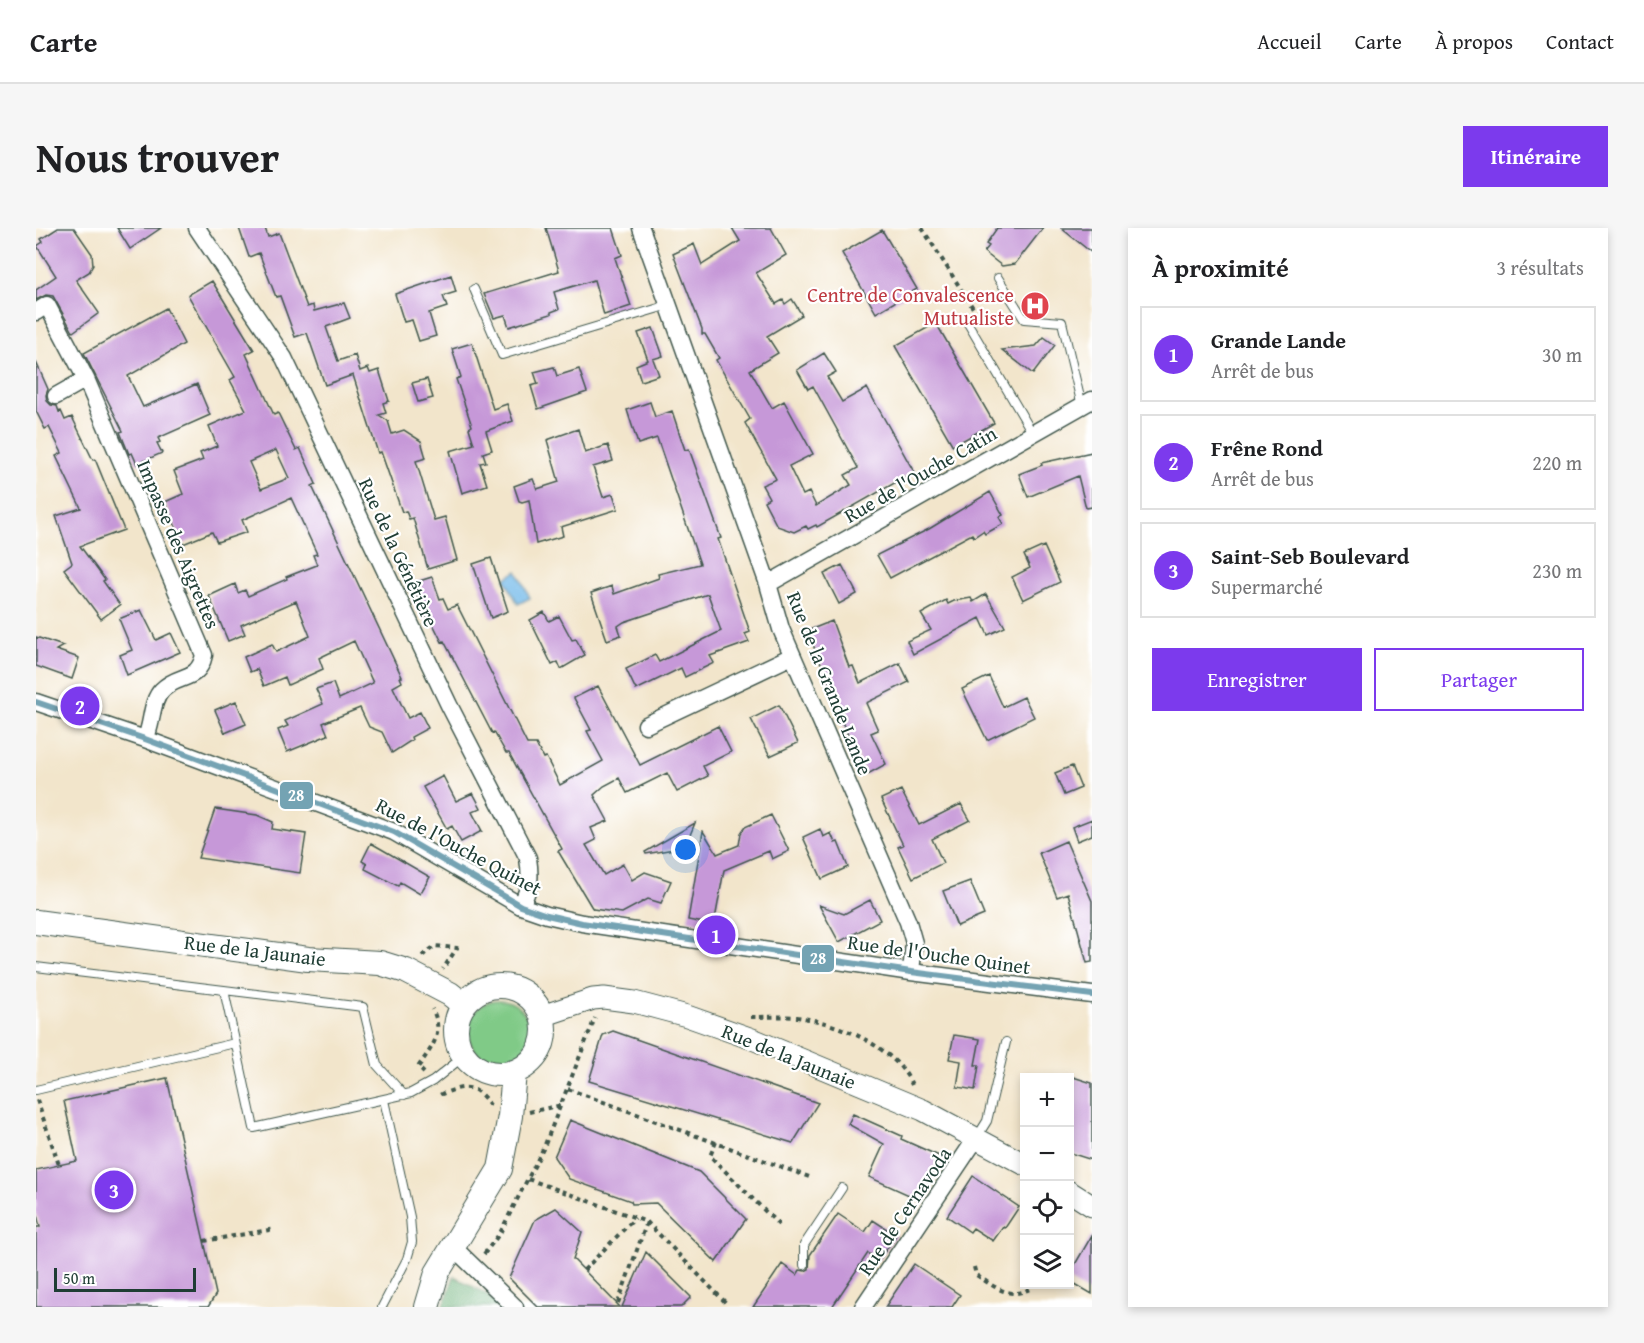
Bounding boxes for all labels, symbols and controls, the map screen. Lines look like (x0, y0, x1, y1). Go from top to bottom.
text: Carte (30, 21, 97, 62)
text: Accueil (1257, 26, 1322, 57)
text: Carte (1355, 26, 1402, 57)
text: À propos (1435, 26, 1513, 57)
text: Contact (1546, 26, 1614, 57)
text: Nous trouver (36, 126, 279, 187)
button: Itinéraire (1463, 126, 1608, 187)
text: À proximité (1152, 248, 1289, 287)
text: 3 résultats (1496, 253, 1584, 282)
place label: Centre de Convalescence Mutualiste (807, 280, 1014, 332)
hospital icon: Centre de Convalescence Mutualiste (1019, 290, 1051, 322)
text: Grande Lande (1211, 324, 1346, 356)
text: 1 (1168, 340, 1179, 369)
text: 30 m (1542, 340, 1582, 369)
text: Arrêt de bus (1211, 356, 1314, 385)
street label: Rue de l'Ouche Catin (838, 418, 1002, 530)
text: Frêne Rond (1211, 432, 1323, 464)
text: 2 (1168, 448, 1179, 477)
text: 220 m (1532, 448, 1582, 477)
street label: Impasse des Aigrettes (130, 455, 228, 633)
text: Arrêt de bus (1211, 464, 1314, 493)
street label: Rue de la Génêtière (352, 473, 446, 631)
text: Saint-Seb Boulevard (1211, 540, 1409, 572)
text: 3 (1168, 556, 1179, 585)
text: 230 m (1532, 556, 1582, 585)
text: Supermarché (1211, 572, 1323, 601)
street label: Rue de la Grande Lande (780, 587, 880, 779)
button: Enregistrer (1152, 648, 1362, 711)
button: Partager (1374, 648, 1584, 711)
pin: 2 (60, 684, 99, 728)
line badge: 28 (279, 781, 314, 810)
text: 28 (288, 783, 304, 807)
street label: Rue de l'Ouche Quinet (371, 790, 547, 902)
your location (671, 835, 700, 864)
pin: 1 (696, 912, 736, 958)
street label: Rue de la Jaunaie (183, 927, 327, 973)
street label: Rue de l'Ouche Quinet (846, 927, 1032, 981)
line badge: 28 (801, 944, 835, 973)
text: 28 (810, 946, 826, 970)
street label: Rue de la Jaunaie (718, 1016, 860, 1096)
map controls (1020, 1073, 1074, 1289)
button: + (1020, 1073, 1074, 1127)
button: − (1020, 1127, 1074, 1181)
street label: Rue de Cernavoda (850, 1141, 958, 1281)
pin: 3 (94, 1168, 134, 1212)
button: locate (1020, 1181, 1074, 1235)
button: layers (1020, 1235, 1074, 1289)
scale bar (54, 1265, 196, 1292)
text: 50 m (63, 1266, 95, 1290)

